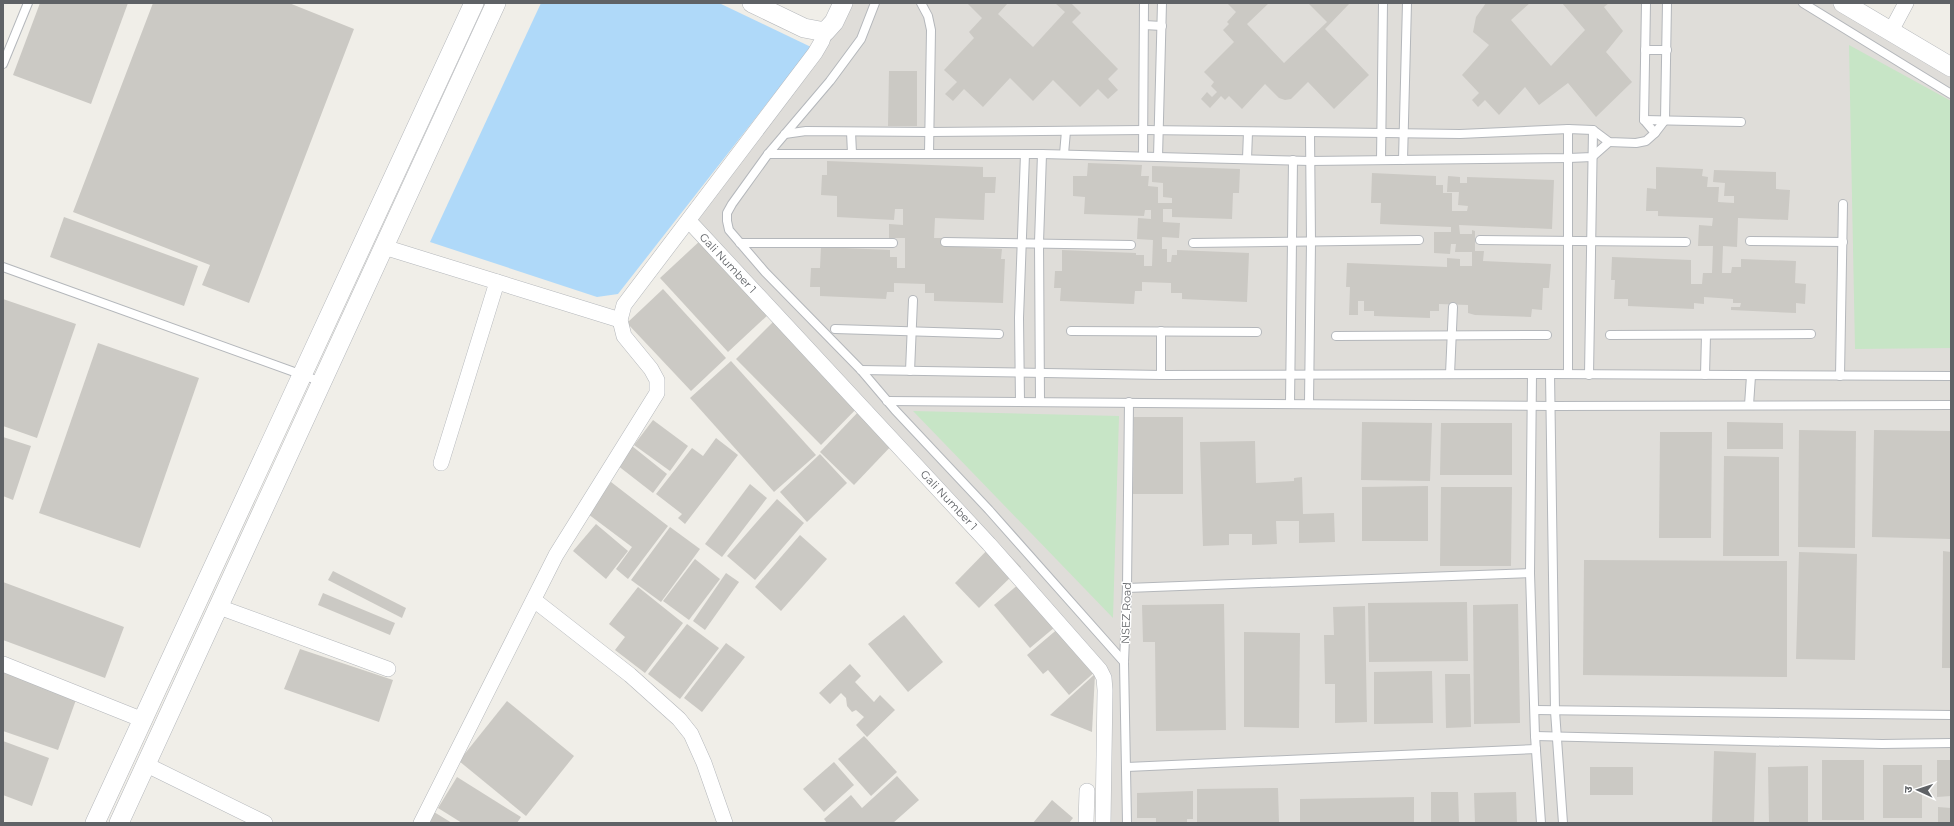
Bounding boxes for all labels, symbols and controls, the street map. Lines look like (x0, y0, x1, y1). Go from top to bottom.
street label: Gali Number 1 (697, 230, 759, 296)
street label: Gali Number 1 (918, 467, 980, 533)
street label: NSEZ Road (1118, 582, 1134, 644)
north arrow (1898, 770, 1938, 810)
text: उ (1901, 785, 1915, 793)

